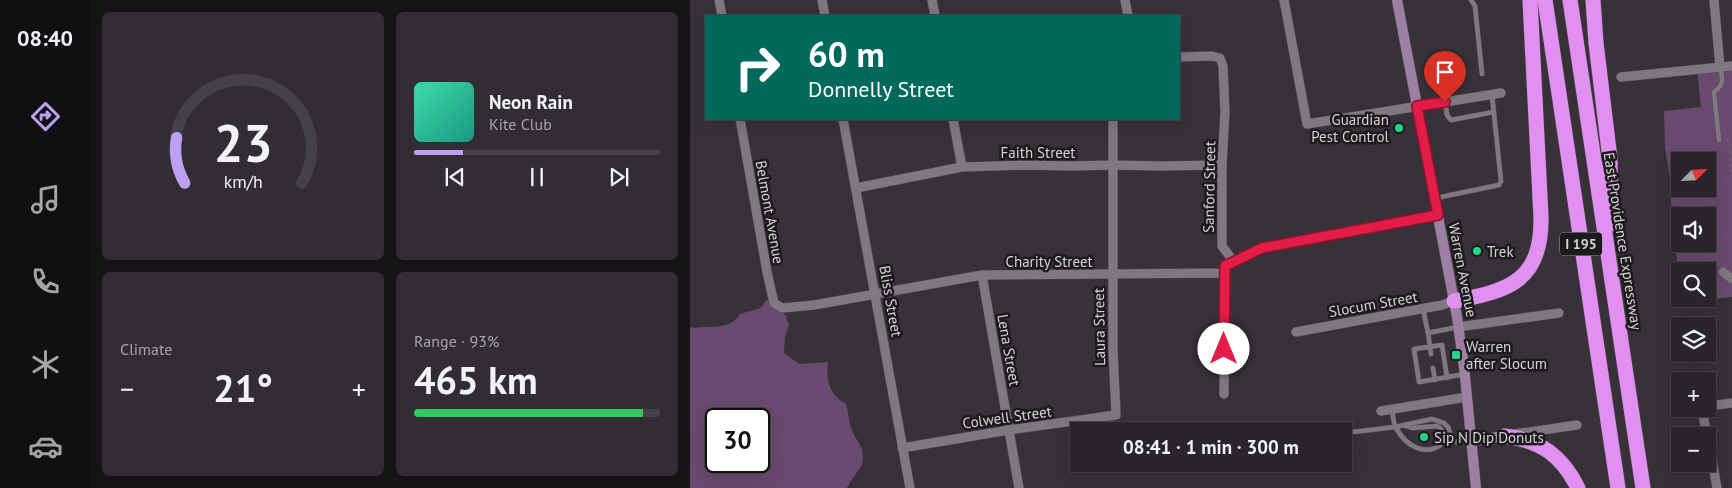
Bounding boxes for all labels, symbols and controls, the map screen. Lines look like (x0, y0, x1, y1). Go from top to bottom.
text: 08:40 (17, 24, 73, 52)
text: 60 m (808, 31, 885, 77)
icon: right (725, 35, 790, 100)
pin (1424, 51, 1466, 102)
icon: arrive (1431, 58, 1459, 86)
text: Donnelly Street (808, 75, 954, 103)
text: Neon Rain (489, 90, 573, 114)
icon: directions (28, 99, 63, 134)
text: 23 (214, 109, 272, 176)
place label: Guardian Pest Control (1311, 110, 1390, 146)
text: Kite Club (489, 114, 552, 134)
marker: Guardian Pest Control (1393, 122, 1405, 134)
street label: Sanford Street (1199, 141, 1219, 233)
street label: Faith Street (1001, 143, 1075, 162)
street label: East Providence Expressway (1600, 151, 1646, 331)
north arrow (1671, 152, 1716, 198)
map controls (1671, 152, 1716, 472)
street label: Belmont Avenue (752, 159, 788, 265)
icon: previous (441, 163, 469, 191)
icon: pause (523, 163, 551, 191)
icon: next (605, 163, 633, 191)
text: km/h (223, 170, 263, 193)
icon: music (28, 182, 63, 217)
button: sound (1671, 207, 1716, 252)
street label: Warren Avenue (1445, 221, 1481, 319)
road number: I 195 (1560, 232, 1602, 255)
place label: Trek (1487, 242, 1514, 261)
marker: Trek (1471, 245, 1483, 257)
street label: Charity Street (1005, 252, 1093, 271)
button: search (1671, 262, 1716, 307)
icon: phone (28, 264, 63, 299)
street label: Bliss Street (875, 264, 907, 338)
street label: Slocum Street (1327, 287, 1419, 321)
street label: Laura Street (1089, 288, 1109, 366)
street label: Lena Street (993, 313, 1025, 387)
button: layers (1671, 317, 1716, 362)
position arrow (1197, 322, 1249, 374)
text: Range · 93% (414, 331, 499, 351)
place label: Warren after Slocum (1466, 337, 1547, 373)
text: Climate (120, 339, 172, 359)
icon: climate (28, 347, 63, 382)
marker: Warren after Slocum (1450, 349, 1462, 361)
text: 465 km (414, 355, 538, 404)
text: 21° (213, 363, 273, 412)
text: − (120, 370, 134, 407)
text: + (352, 370, 366, 407)
button: + (1671, 372, 1716, 417)
street label: Colwell Street (961, 401, 1053, 433)
speed limit sign: 30 (705, 408, 770, 473)
button: − (1671, 427, 1716, 472)
place label: Sip N Dip Donuts (1434, 428, 1544, 447)
icon: car (28, 429, 63, 464)
marker: Sip N Dip Donuts (1418, 431, 1430, 443)
text: 08:41 · 1 min · 300 m (1123, 435, 1299, 459)

